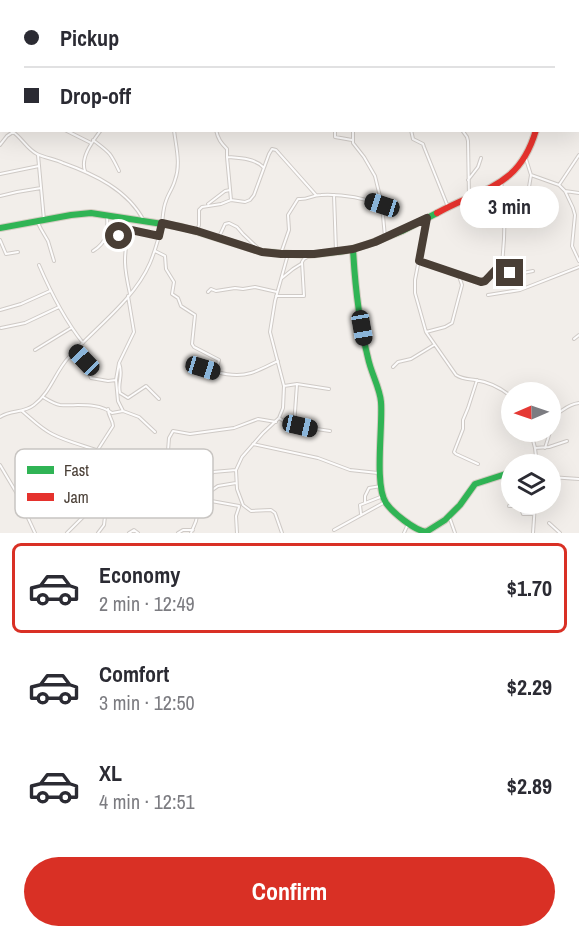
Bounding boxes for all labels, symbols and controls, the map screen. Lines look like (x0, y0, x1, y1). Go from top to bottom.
text: Pickup (60, 23, 119, 53)
text: Drop-off (60, 81, 131, 111)
callout: 3 min (460, 186, 560, 228)
car (362, 191, 402, 219)
text: 3 min (488, 193, 531, 220)
route start (105, 222, 132, 249)
route end (496, 259, 523, 286)
car (350, 309, 374, 347)
car (65, 341, 103, 379)
car (183, 354, 223, 382)
north arrow (501, 382, 561, 442)
map controls (501, 382, 561, 514)
car (280, 413, 320, 439)
legend (15, 449, 213, 518)
button: layers (501, 454, 561, 514)
text: Fast (64, 459, 89, 481)
text: Jam (64, 486, 89, 508)
text: Economy (99, 560, 180, 590)
icon: car (27, 561, 81, 615)
text: $1.70 (507, 573, 552, 603)
text: 2 min · 12:49 (99, 590, 195, 617)
text: Comfort (99, 659, 169, 689)
icon: car (27, 660, 81, 714)
text: $2.29 (507, 672, 552, 702)
text: 3 min · 12:50 (99, 689, 195, 716)
text: XL (99, 758, 122, 788)
icon: car (27, 759, 81, 813)
text: $2.89 (507, 771, 552, 801)
text: 4 min · 12:51 (99, 788, 195, 815)
button: Confirm (24, 857, 555, 926)

